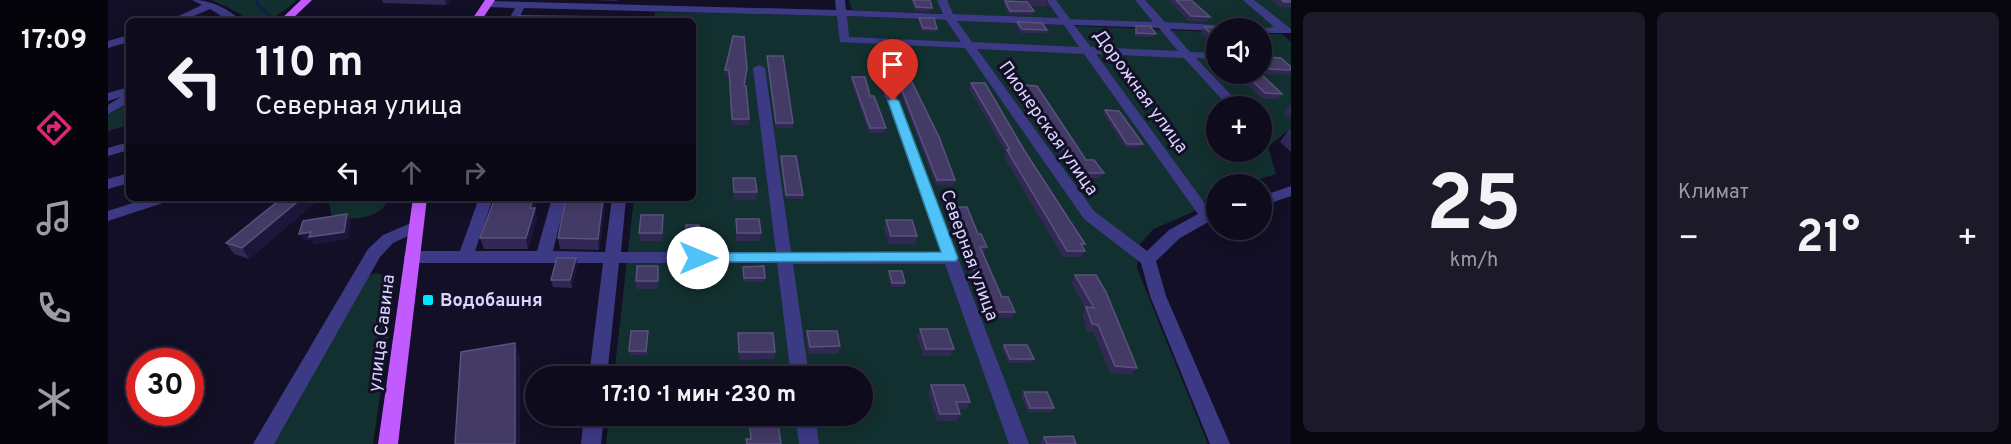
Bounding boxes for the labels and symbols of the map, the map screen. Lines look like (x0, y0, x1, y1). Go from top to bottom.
street label: Дорожная улица (1087, 25, 1192, 158)
pin (867, 39, 918, 101)
street label: Пионерская улица (993, 57, 1103, 201)
street label: Северная улица (934, 187, 1003, 324)
position arrow (666, 226, 730, 290)
street label: улица Савина (364, 273, 401, 393)
place label: Водобашня (440, 290, 543, 313)
marker: Водобашня (421, 293, 435, 307)
speed limit sign: 30 (126, 348, 204, 426)

